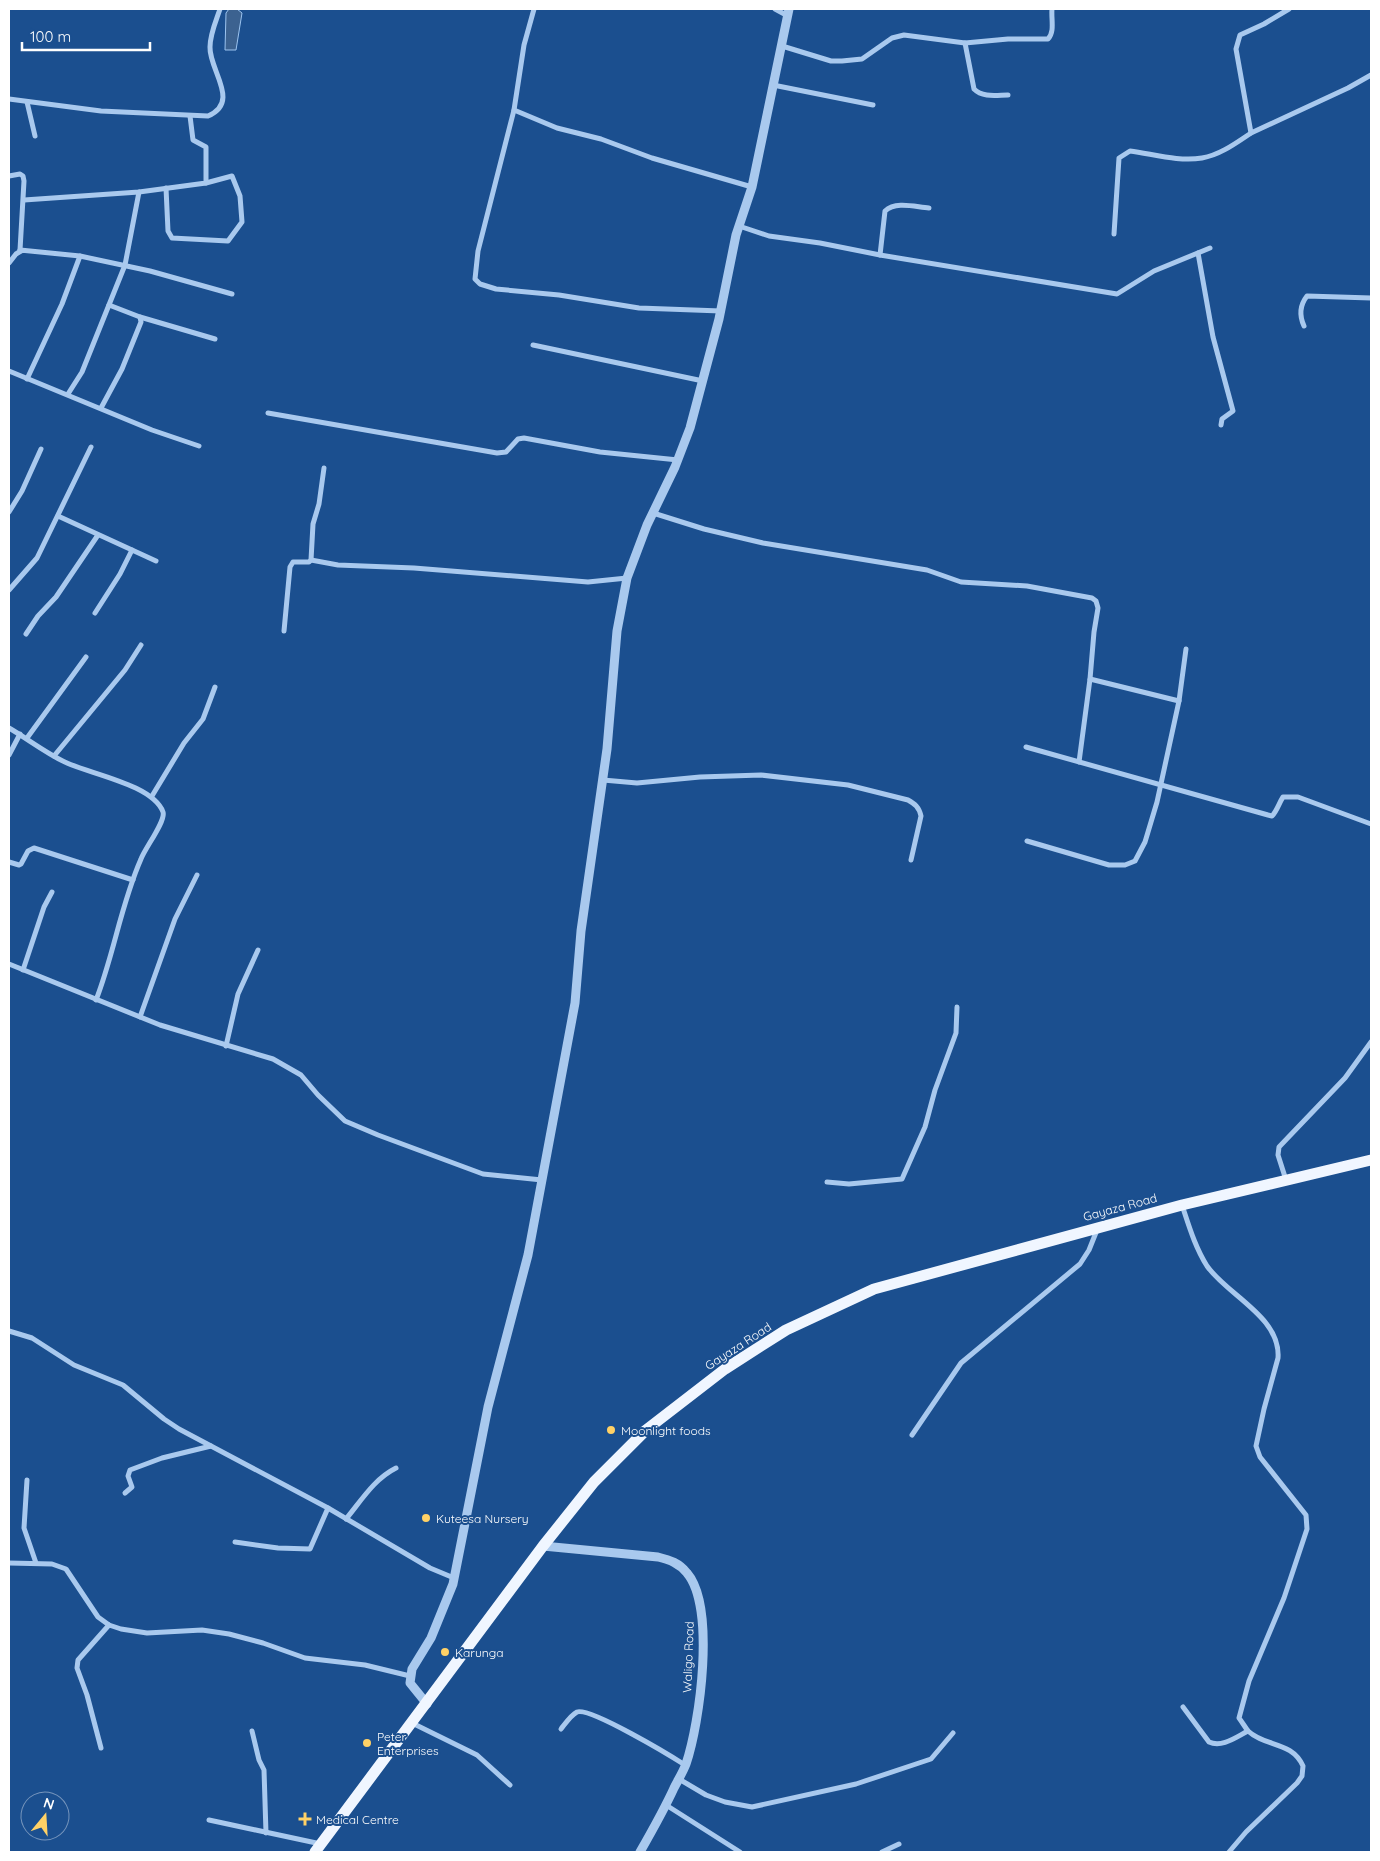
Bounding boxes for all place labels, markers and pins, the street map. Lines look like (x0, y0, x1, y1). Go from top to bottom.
place label: Moonlight foods (621, 1423, 711, 1438)
marker: Moonlight foods (605, 1424, 617, 1436)
place label: Kuteesa Nursery (436, 1511, 529, 1526)
marker: Kuteesa Nursery (420, 1512, 432, 1524)
place label: Karunga (455, 1645, 503, 1660)
marker: Karunga (439, 1646, 451, 1658)
place label: Peter Enterprises (377, 1729, 439, 1758)
marker: Peter Enterprises (361, 1737, 373, 1749)
marker: Medical Centre (298, 1812, 312, 1826)
place label: Medical Centre (316, 1812, 399, 1827)

